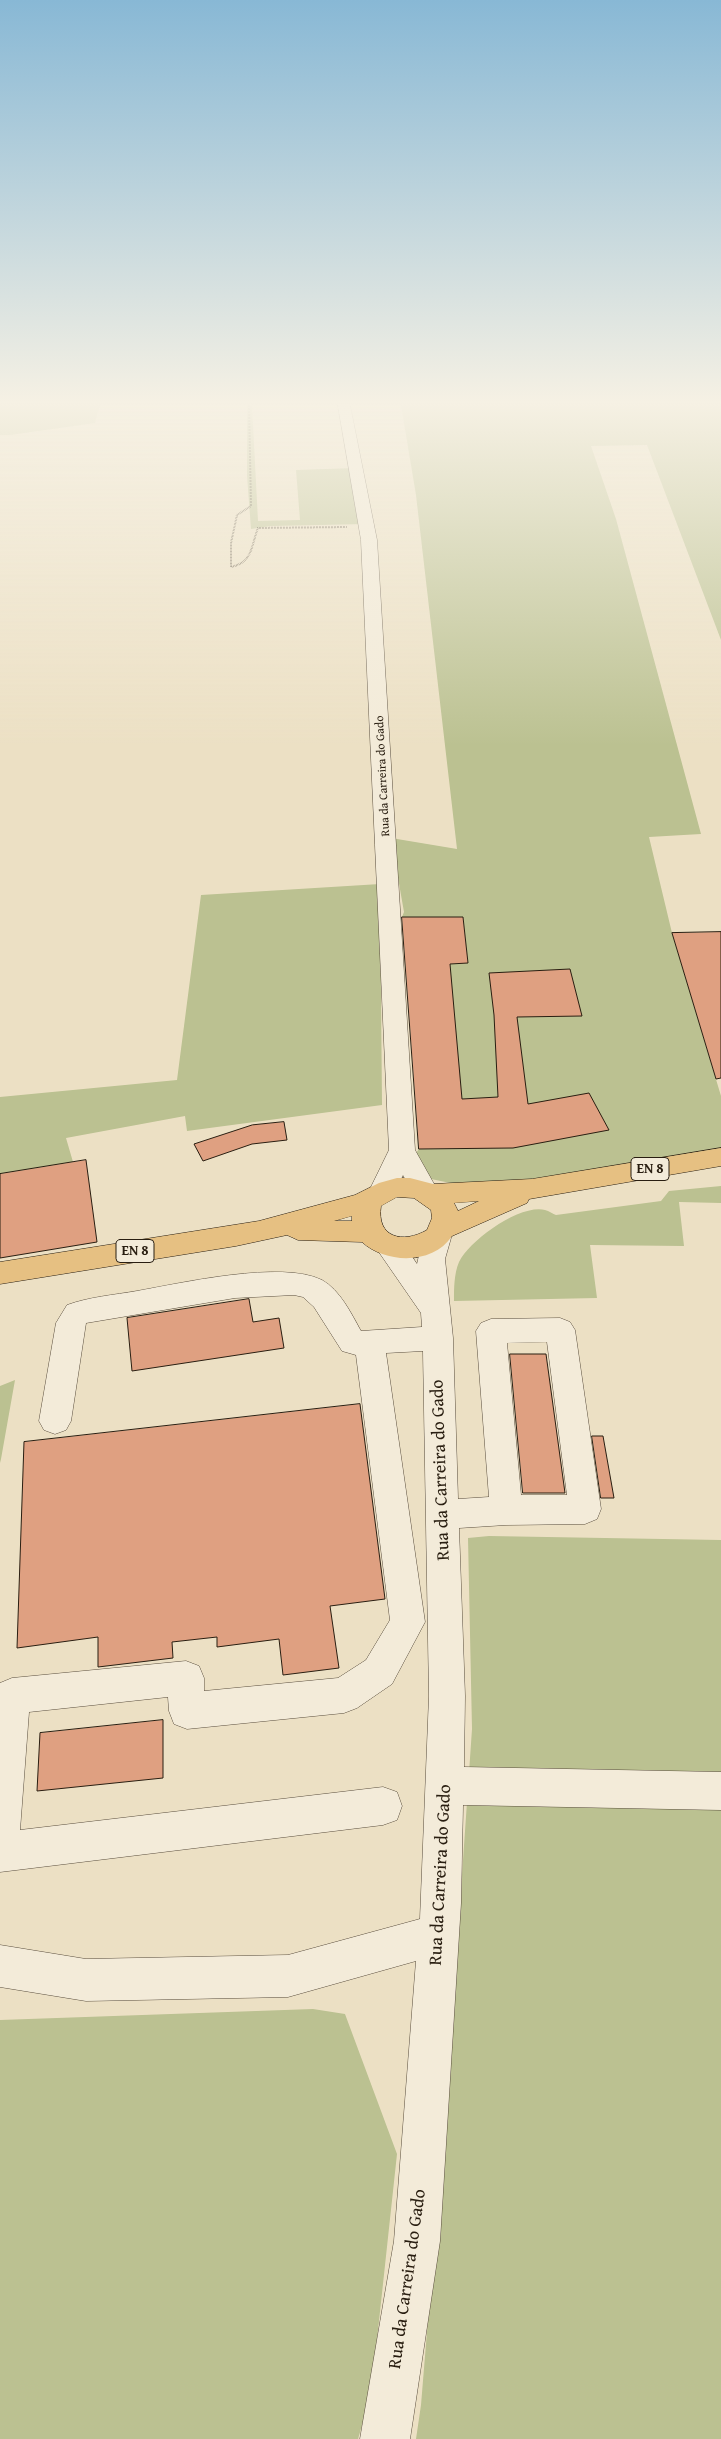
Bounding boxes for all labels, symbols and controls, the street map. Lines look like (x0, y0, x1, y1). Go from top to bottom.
street label: Rua da Carreira do Gado (373, 715, 393, 837)
road number: EN 8 (631, 1158, 669, 1180)
road number: EN 8 (116, 1240, 154, 1262)
street label: Rua da Carreira do Gado (427, 1379, 455, 1561)
street label: Rua da Carreira do Gado (425, 1784, 457, 1966)
street label: Rua da Carreira do Gado (385, 2188, 431, 2370)

